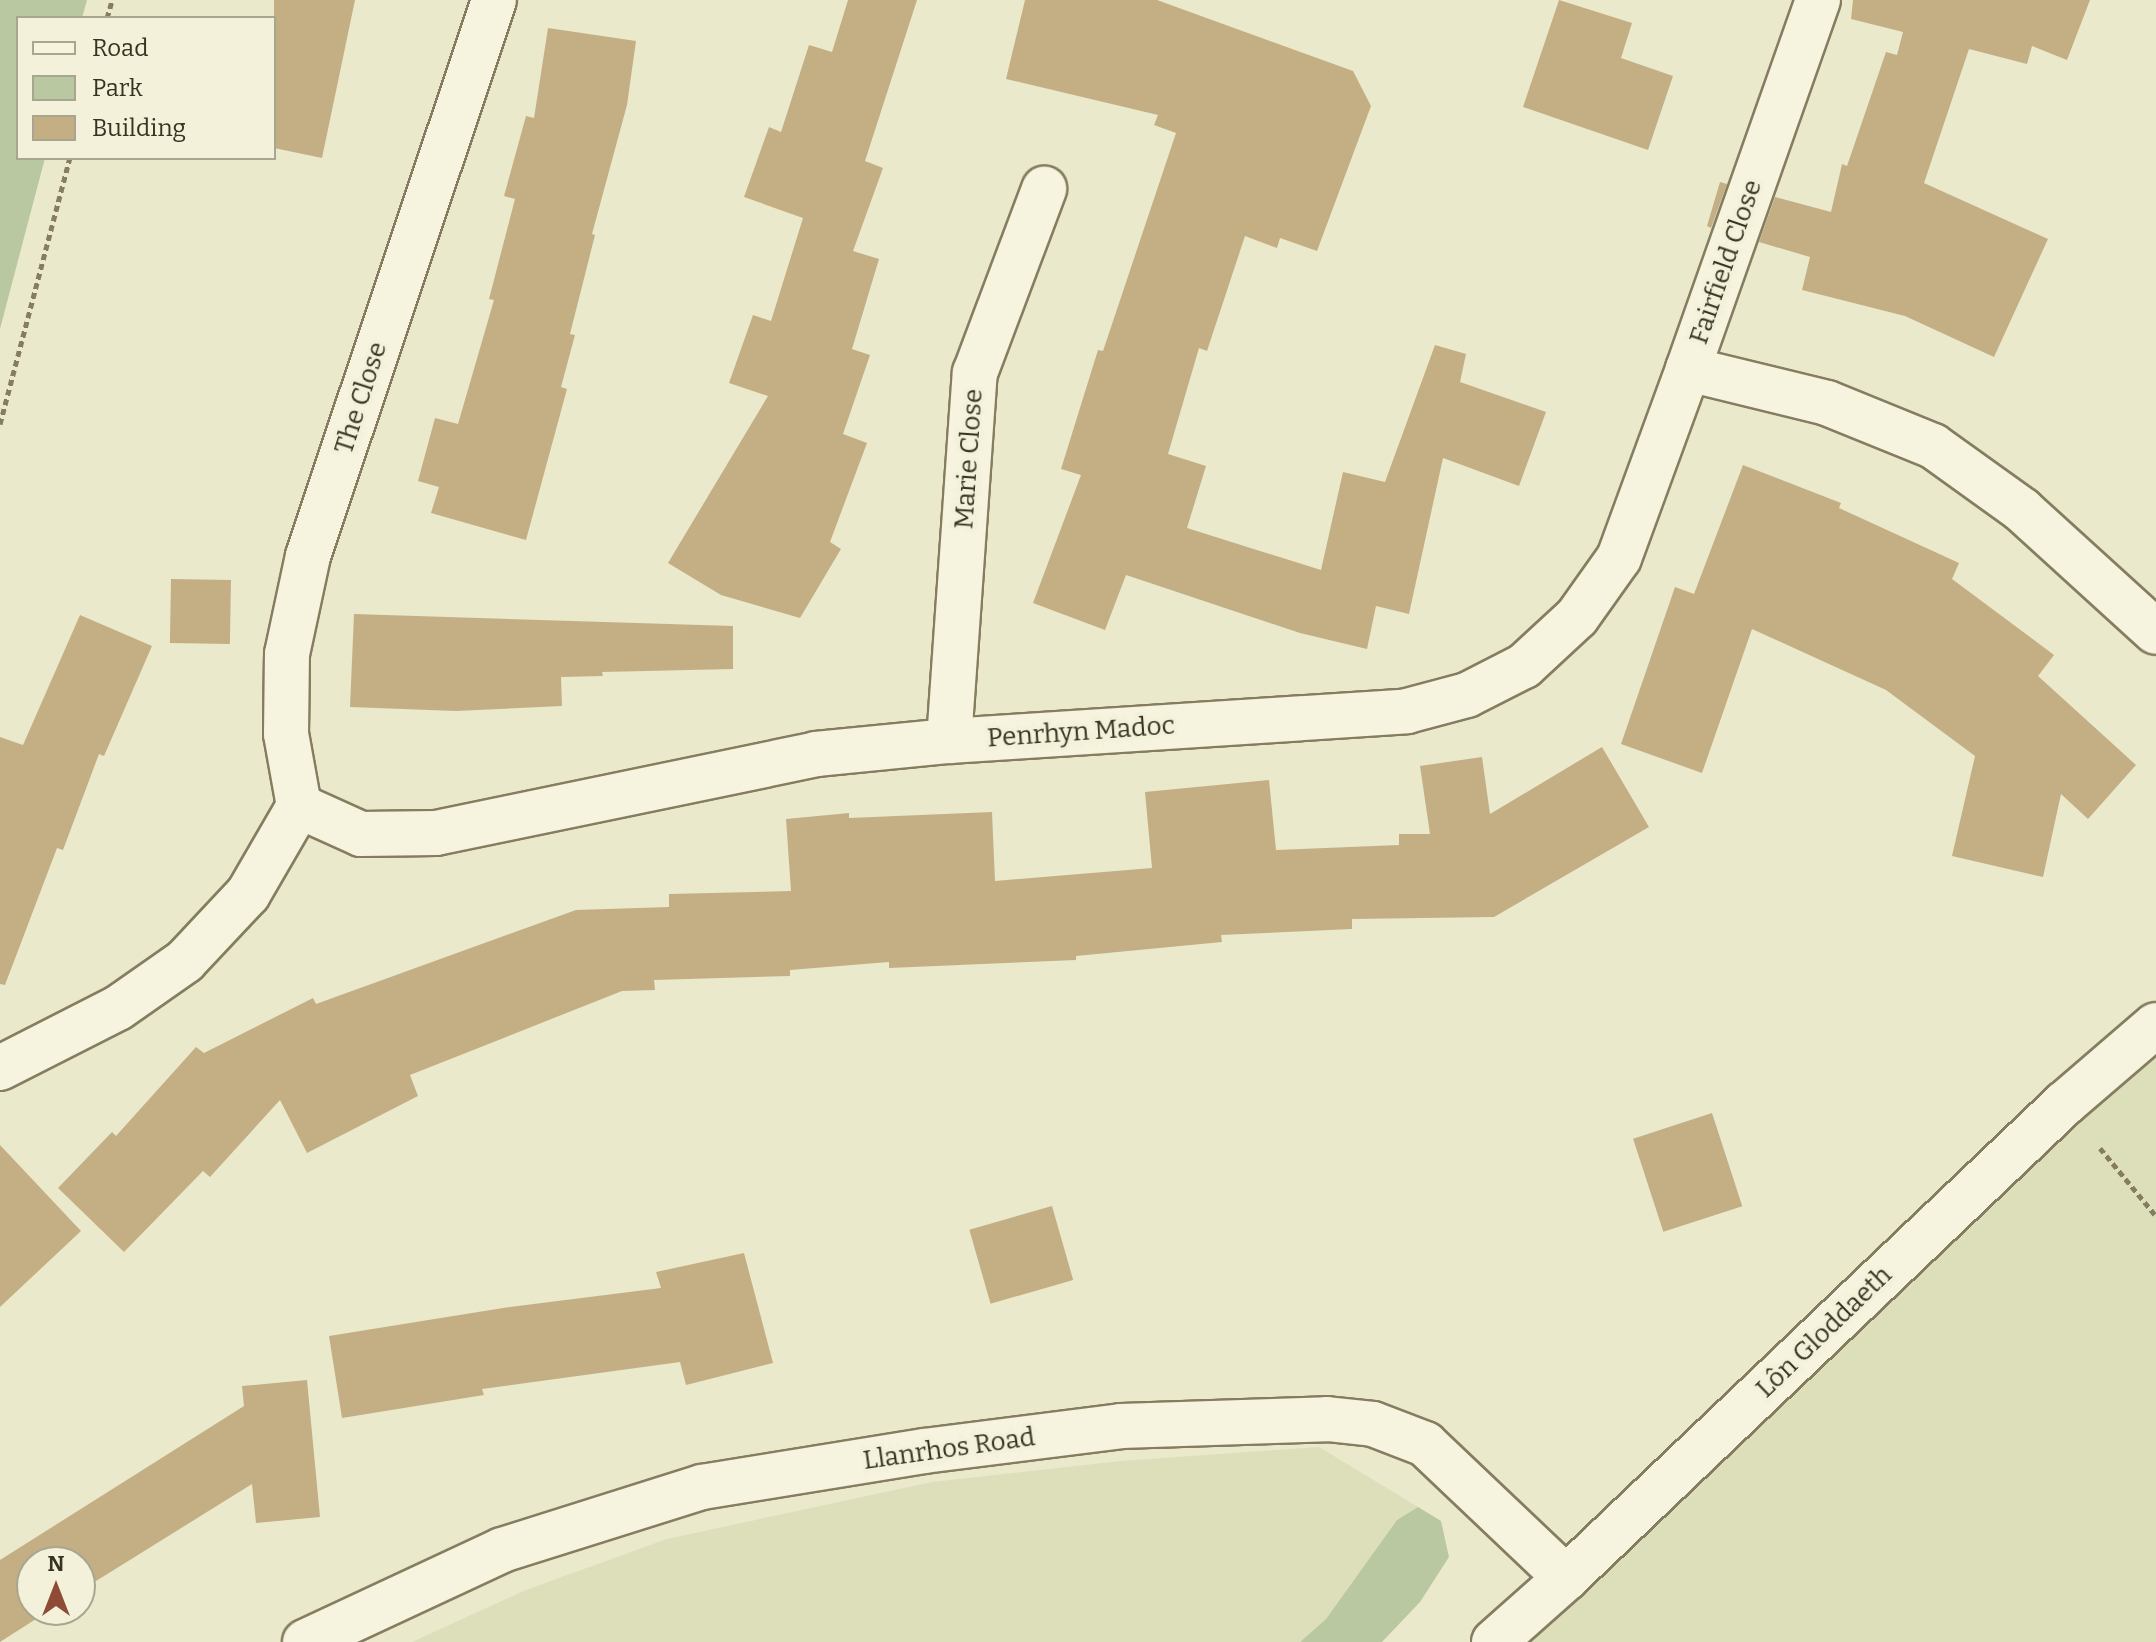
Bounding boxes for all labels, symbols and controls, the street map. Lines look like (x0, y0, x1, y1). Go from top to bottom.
legend (16, 16, 276, 160)
text: Road (92, 34, 148, 62)
text: Park (92, 74, 143, 102)
text: Building (92, 114, 186, 142)
street label: Fairfield Close (1683, 176, 1769, 348)
street label: The Close (328, 338, 394, 458)
street label: Marie Close (949, 388, 989, 530)
street label: Penrhyn Madoc (986, 710, 1176, 754)
street label: Lôn Gloddaeth (1750, 1260, 1898, 1404)
street label: Llanrhos Road (861, 1422, 1037, 1476)
north arrow (16, 1546, 96, 1626)
text: N (48, 1550, 64, 1577)

